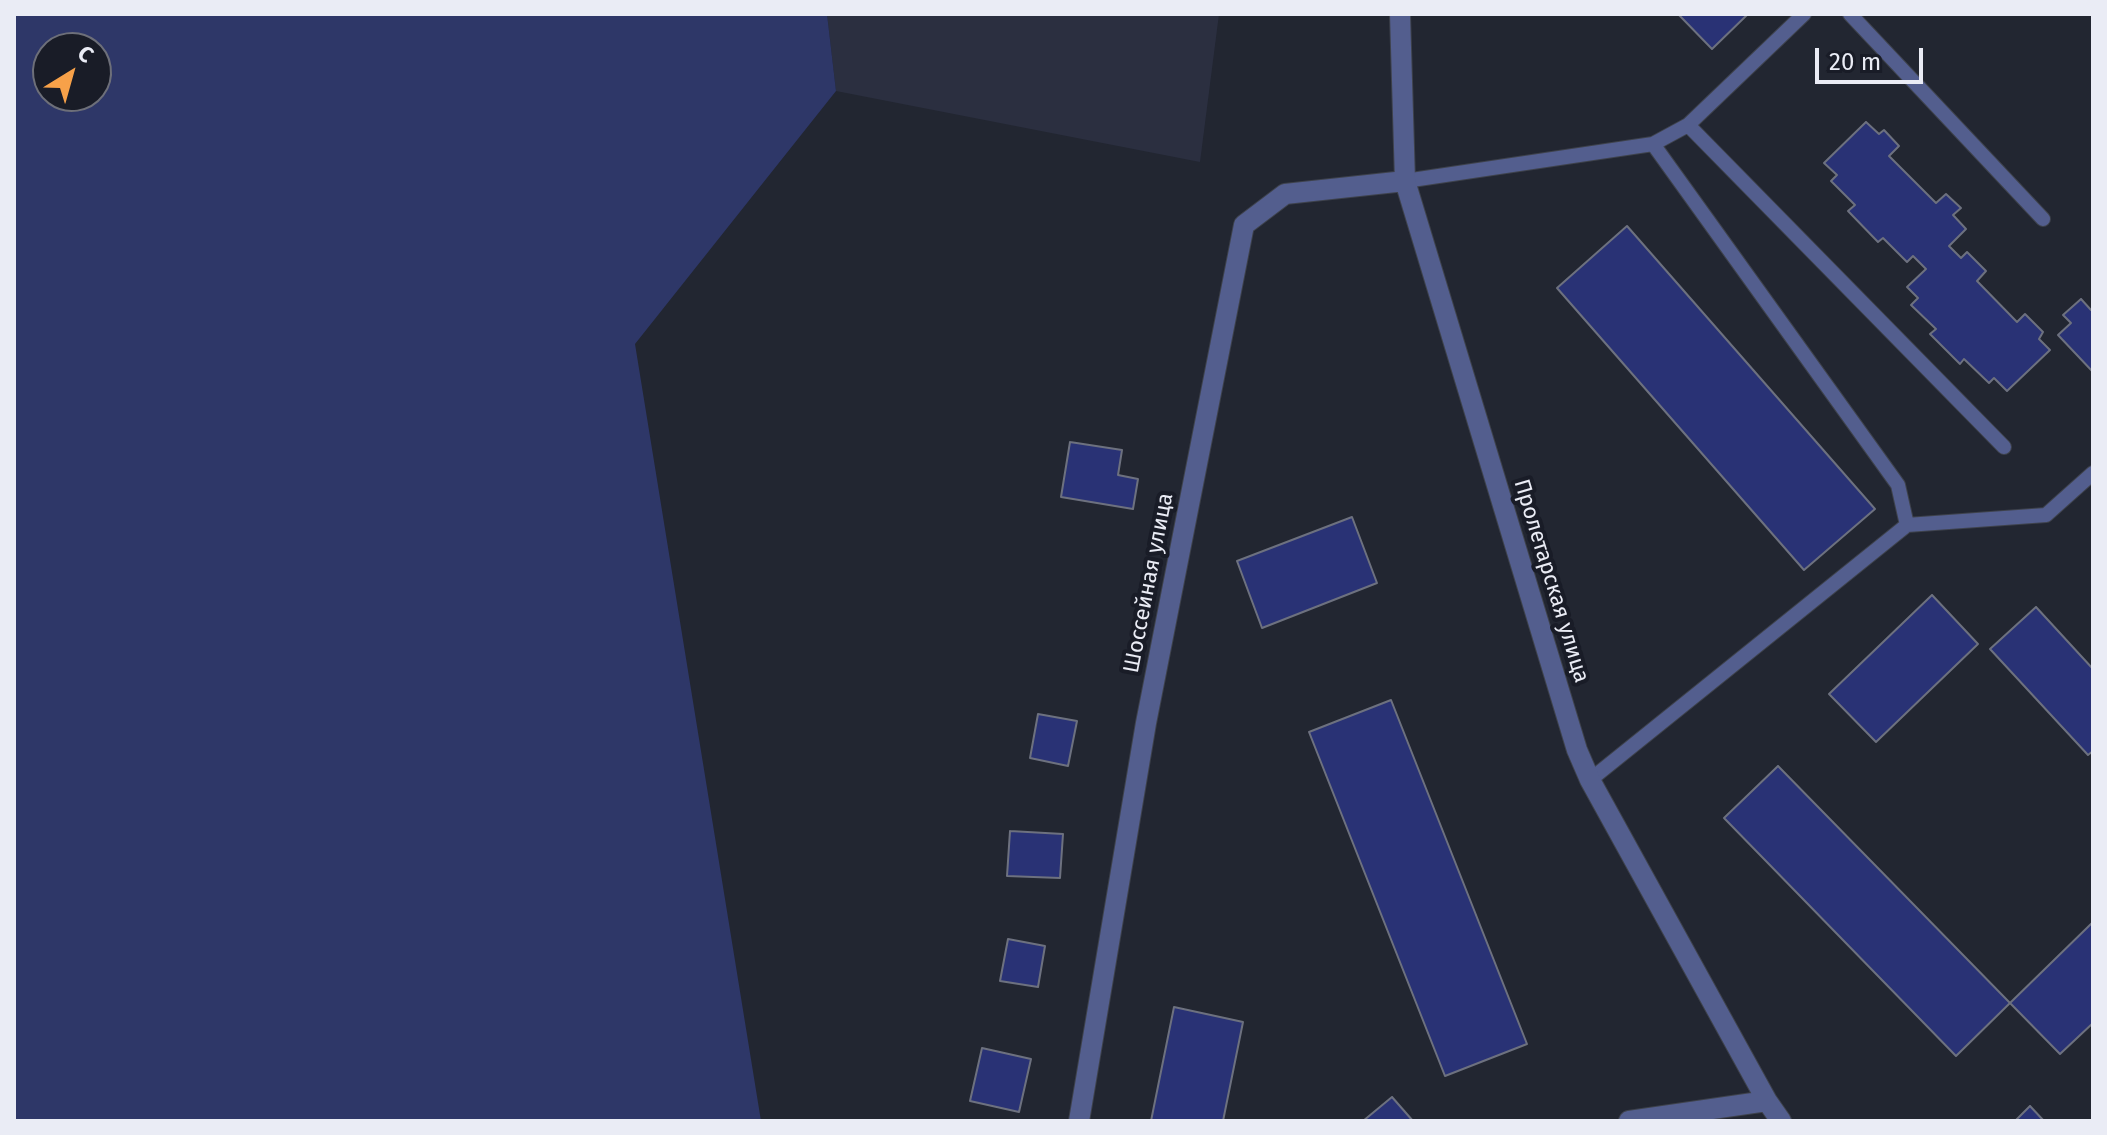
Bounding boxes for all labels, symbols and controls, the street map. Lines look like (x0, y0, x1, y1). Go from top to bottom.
north arrow (32, 32, 112, 112)
scale bar (1819, 32, 1927, 82)
text: С (72, 39, 99, 69)
text: 20 m (1829, 48, 1881, 76)
street label: Пролетарская улица (1507, 476, 1595, 686)
street label: Шоссейная улица (1119, 491, 1179, 675)

